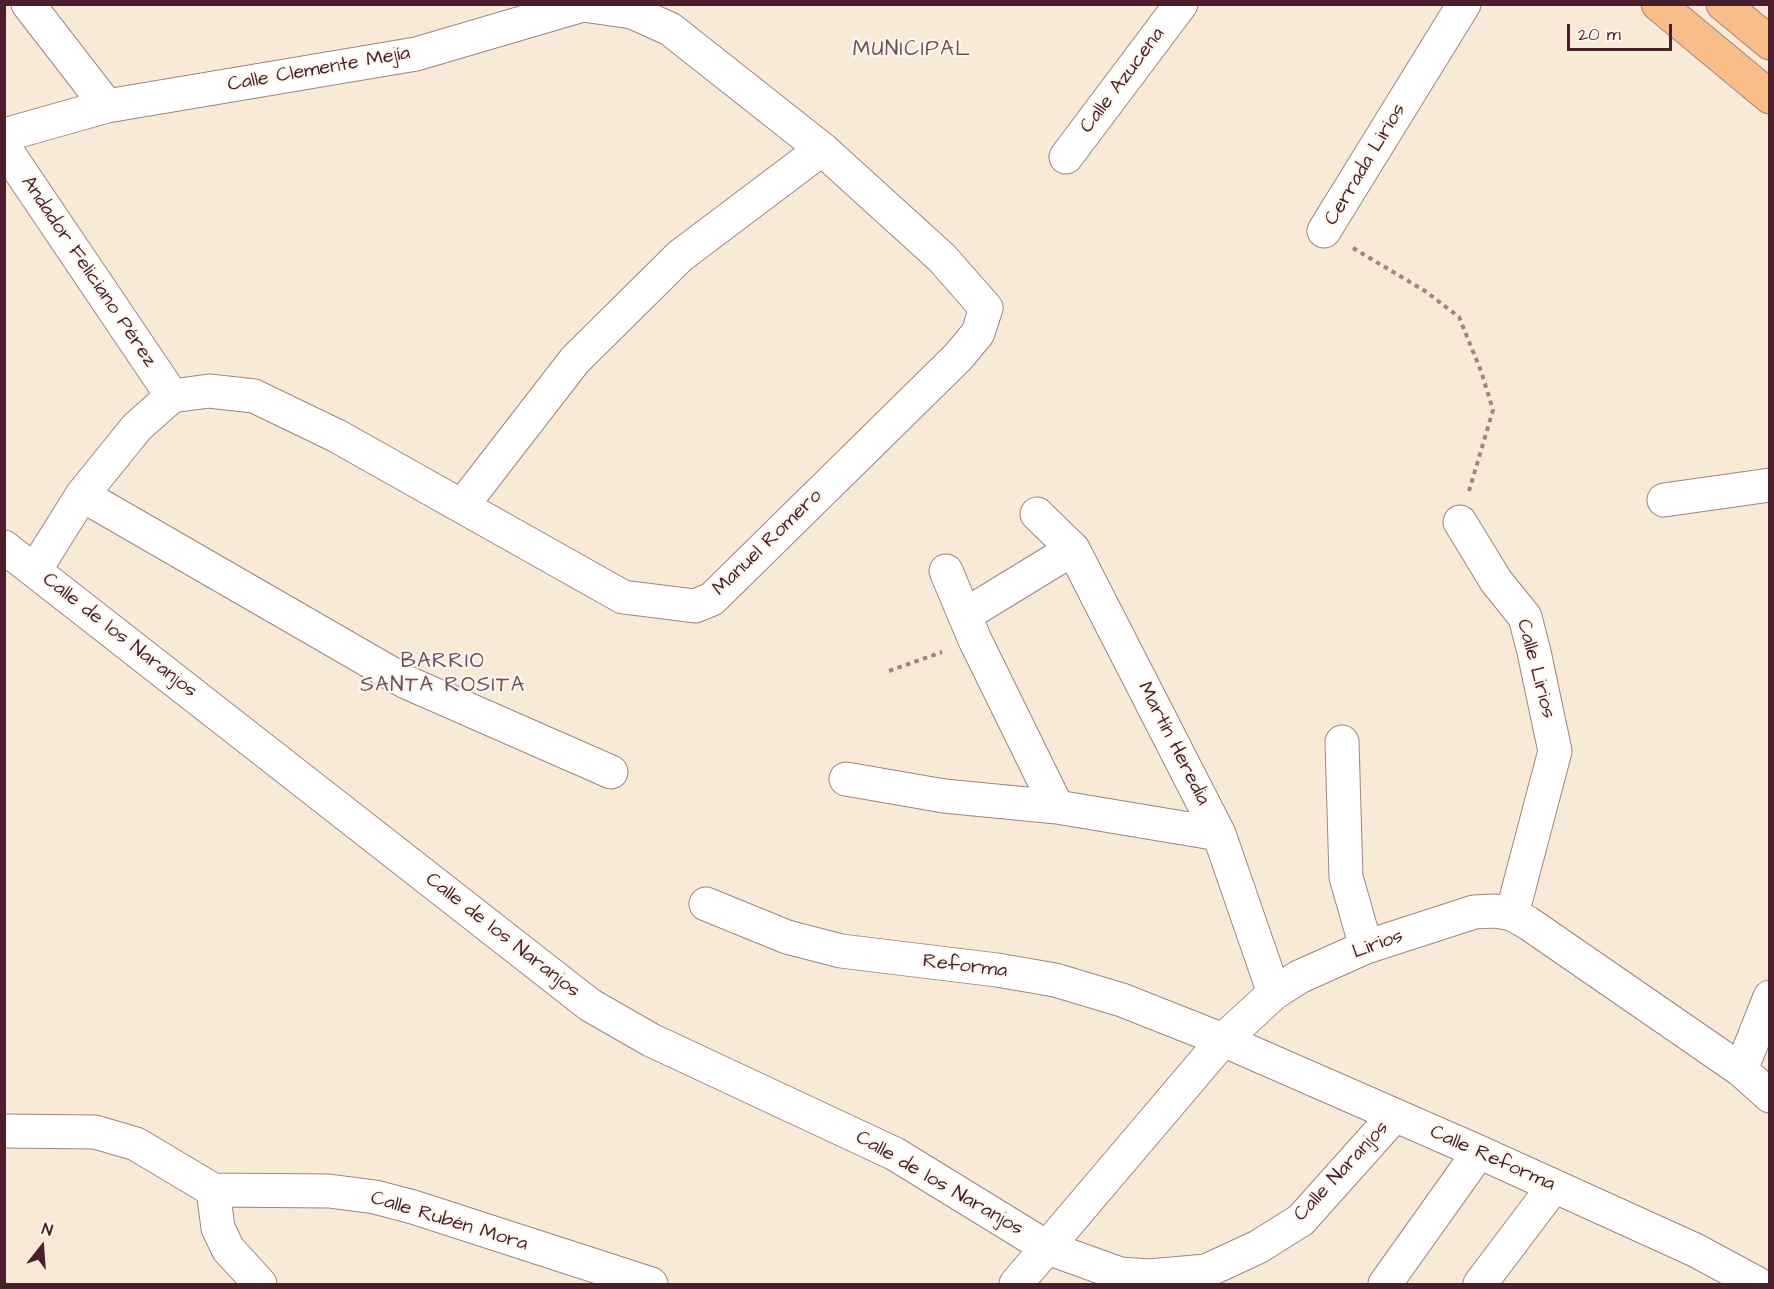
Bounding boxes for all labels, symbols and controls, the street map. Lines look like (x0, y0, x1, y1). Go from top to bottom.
scale bar (1570, 12, 1675, 50)
text: 20 m (1578, 22, 1621, 47)
street label: Calle Azucena (1076, 23, 1170, 139)
district label: MUNICIPAL (853, 38, 971, 64)
street label: Calle Clemente Mejía (226, 42, 412, 98)
street label: Cerrada Lirios (1320, 100, 1412, 230)
street label: Andador Feliciano Pérez (15, 172, 161, 372)
street label: Manuel Romero (708, 485, 828, 601)
street label: Calle de los Naranjos (37, 568, 201, 704)
street label: Calle Lirios (1510, 617, 1560, 721)
district label: BARRIO SANTA ROSITA (360, 650, 526, 700)
street label: Martín Heredia (1132, 678, 1214, 810)
street label: Calle de los Naranjos (420, 868, 584, 1004)
street label: Lirios (1349, 925, 1407, 965)
street label: Reforma (921, 950, 1009, 984)
street label: Calle Naranjos (1289, 1117, 1395, 1227)
street label: Calle Reforma (1426, 1121, 1558, 1197)
street label: Calle de los Naranjos (851, 1126, 1027, 1242)
street label: Calle Rubén Mora (368, 1187, 530, 1257)
north arrow (12, 1217, 72, 1277)
text: N (39, 1218, 55, 1242)

